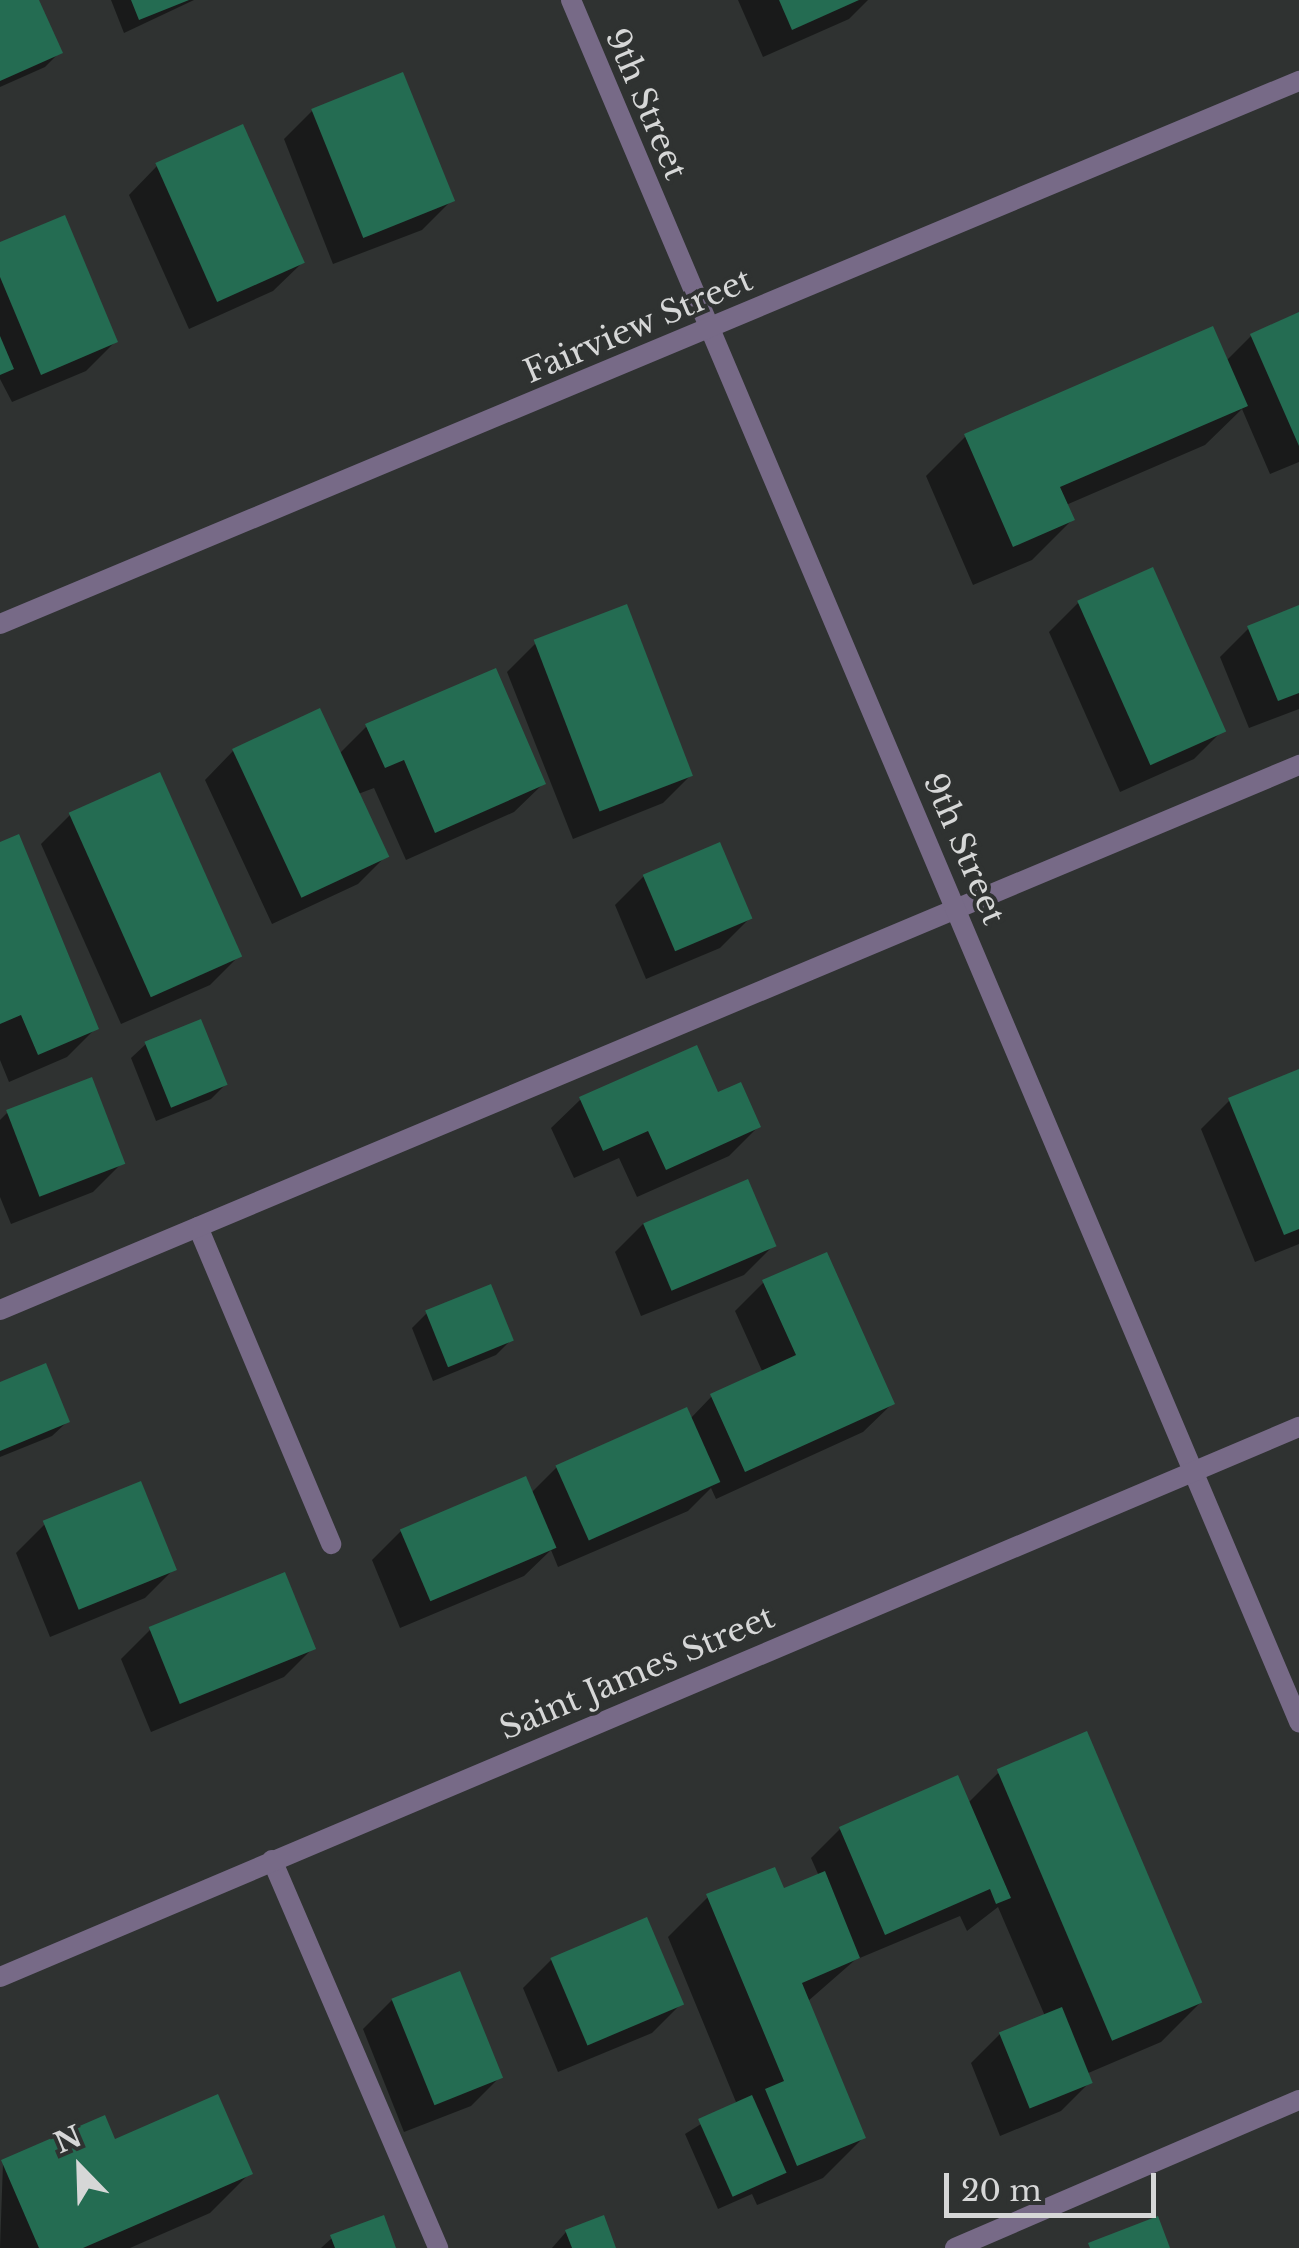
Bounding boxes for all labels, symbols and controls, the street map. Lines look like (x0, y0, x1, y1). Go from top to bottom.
street label: 9th Street (597, 23, 695, 185)
street label: Fairview Street (518, 260, 758, 392)
street label: 9th Street (915, 768, 1013, 930)
street label: Saint James Street (494, 1598, 780, 1748)
north arrow (30, 2118, 130, 2218)
text: N (49, 2119, 87, 2161)
scale bar (949, 2153, 1162, 2215)
text: 20 m (961, 2172, 1042, 2209)

